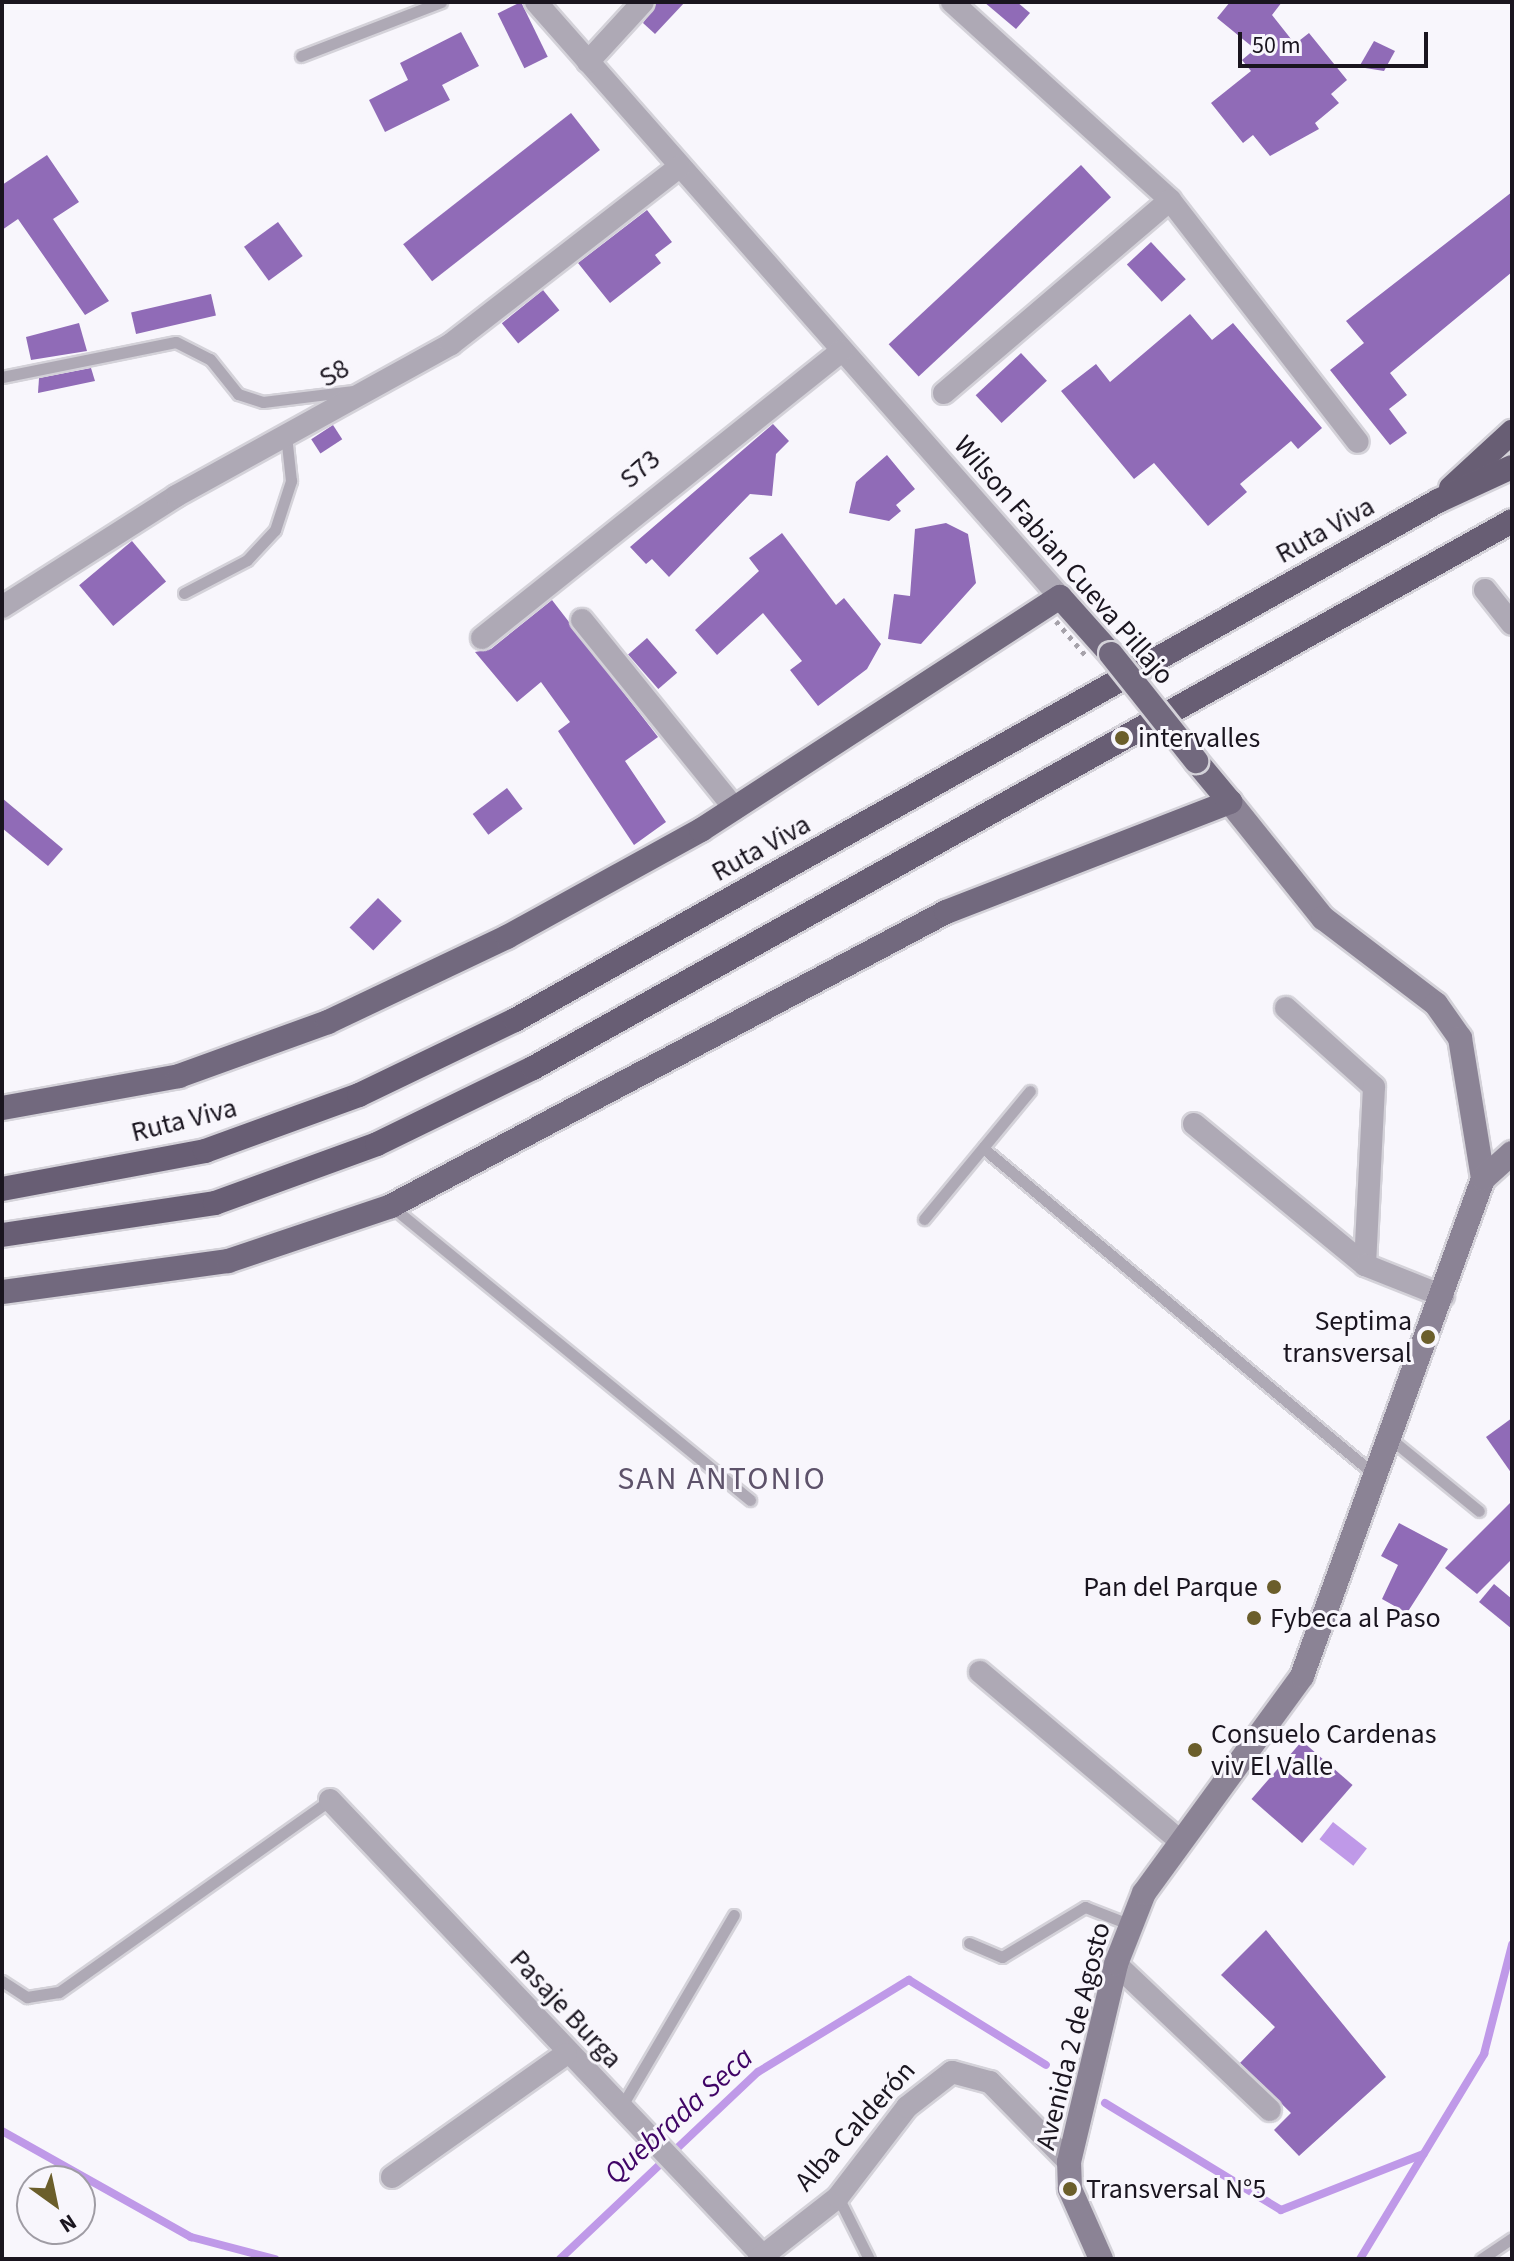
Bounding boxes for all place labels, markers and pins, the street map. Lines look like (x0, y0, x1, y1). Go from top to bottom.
place label: intervalles (1138, 721, 1260, 755)
marker: intervalles (1113, 729, 1131, 747)
place label: Septima transversal (1283, 1304, 1412, 1370)
marker: Septima transversal (1419, 1328, 1437, 1346)
place label: Pan del Parque (1083, 1570, 1258, 1604)
marker: Pan del Parque (1265, 1578, 1283, 1596)
place label: Fybeca al Paso (1270, 1601, 1441, 1635)
marker: Fybeca al Paso (1245, 1609, 1263, 1627)
place label: Consuelo Cardenas viv El Valle (1211, 1717, 1436, 1783)
marker: Consuelo Cardenas viv El Valle (1186, 1741, 1204, 1759)
place label: Transversal N°5 (1086, 2172, 1266, 2206)
marker: Transversal N°5 (1061, 2180, 1079, 2198)

